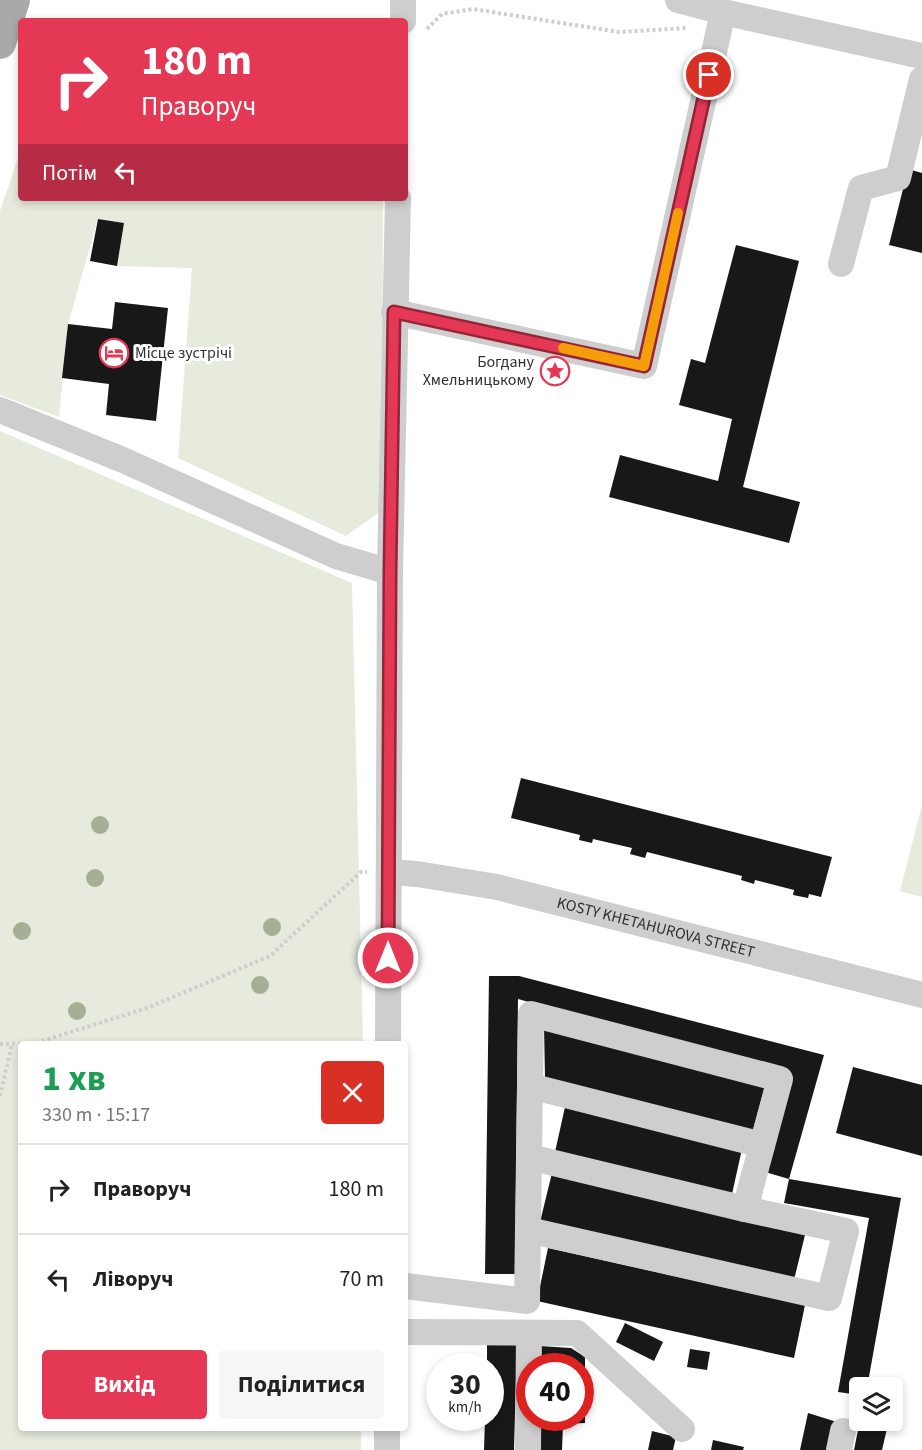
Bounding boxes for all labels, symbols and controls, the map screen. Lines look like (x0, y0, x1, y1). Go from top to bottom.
text: 180 m (141, 31, 252, 91)
icon: right (42, 42, 120, 120)
pin (683, 49, 734, 100)
icon: arrive (692, 58, 725, 91)
text: Праворуч (141, 87, 256, 126)
icon: left (109, 156, 142, 189)
text: Потім (42, 157, 97, 189)
hotel icon: Місце зустрічі (98, 337, 130, 369)
place label: Місце зустрічі (135, 342, 232, 364)
place label: Богдану Хмельницькому (423, 351, 535, 391)
place icon: Богдану Хмельницькому (539, 355, 571, 387)
street label: KOSTY KHETAHUROVA STREET (555, 892, 758, 963)
position arrow (356, 926, 420, 990)
text: 1 хв (42, 1053, 106, 1104)
button: close (321, 1061, 384, 1124)
text: 330 m · 15:17 (42, 1101, 150, 1129)
icon: right (42, 1173, 75, 1206)
text: Праворуч (93, 1173, 191, 1205)
text: 180 m (329, 1173, 384, 1205)
icon: left (42, 1263, 75, 1296)
text: Ліворуч (93, 1263, 173, 1295)
text: 70 m (339, 1263, 384, 1295)
button: Вихід (42, 1350, 207, 1419)
button: Поділитися (219, 1350, 384, 1419)
speed limit sign: 40 (516, 1353, 594, 1431)
text: 30 (449, 1363, 481, 1406)
map controls (849, 1377, 903, 1431)
button: layers (849, 1377, 903, 1431)
text: km/h (448, 1397, 482, 1418)

